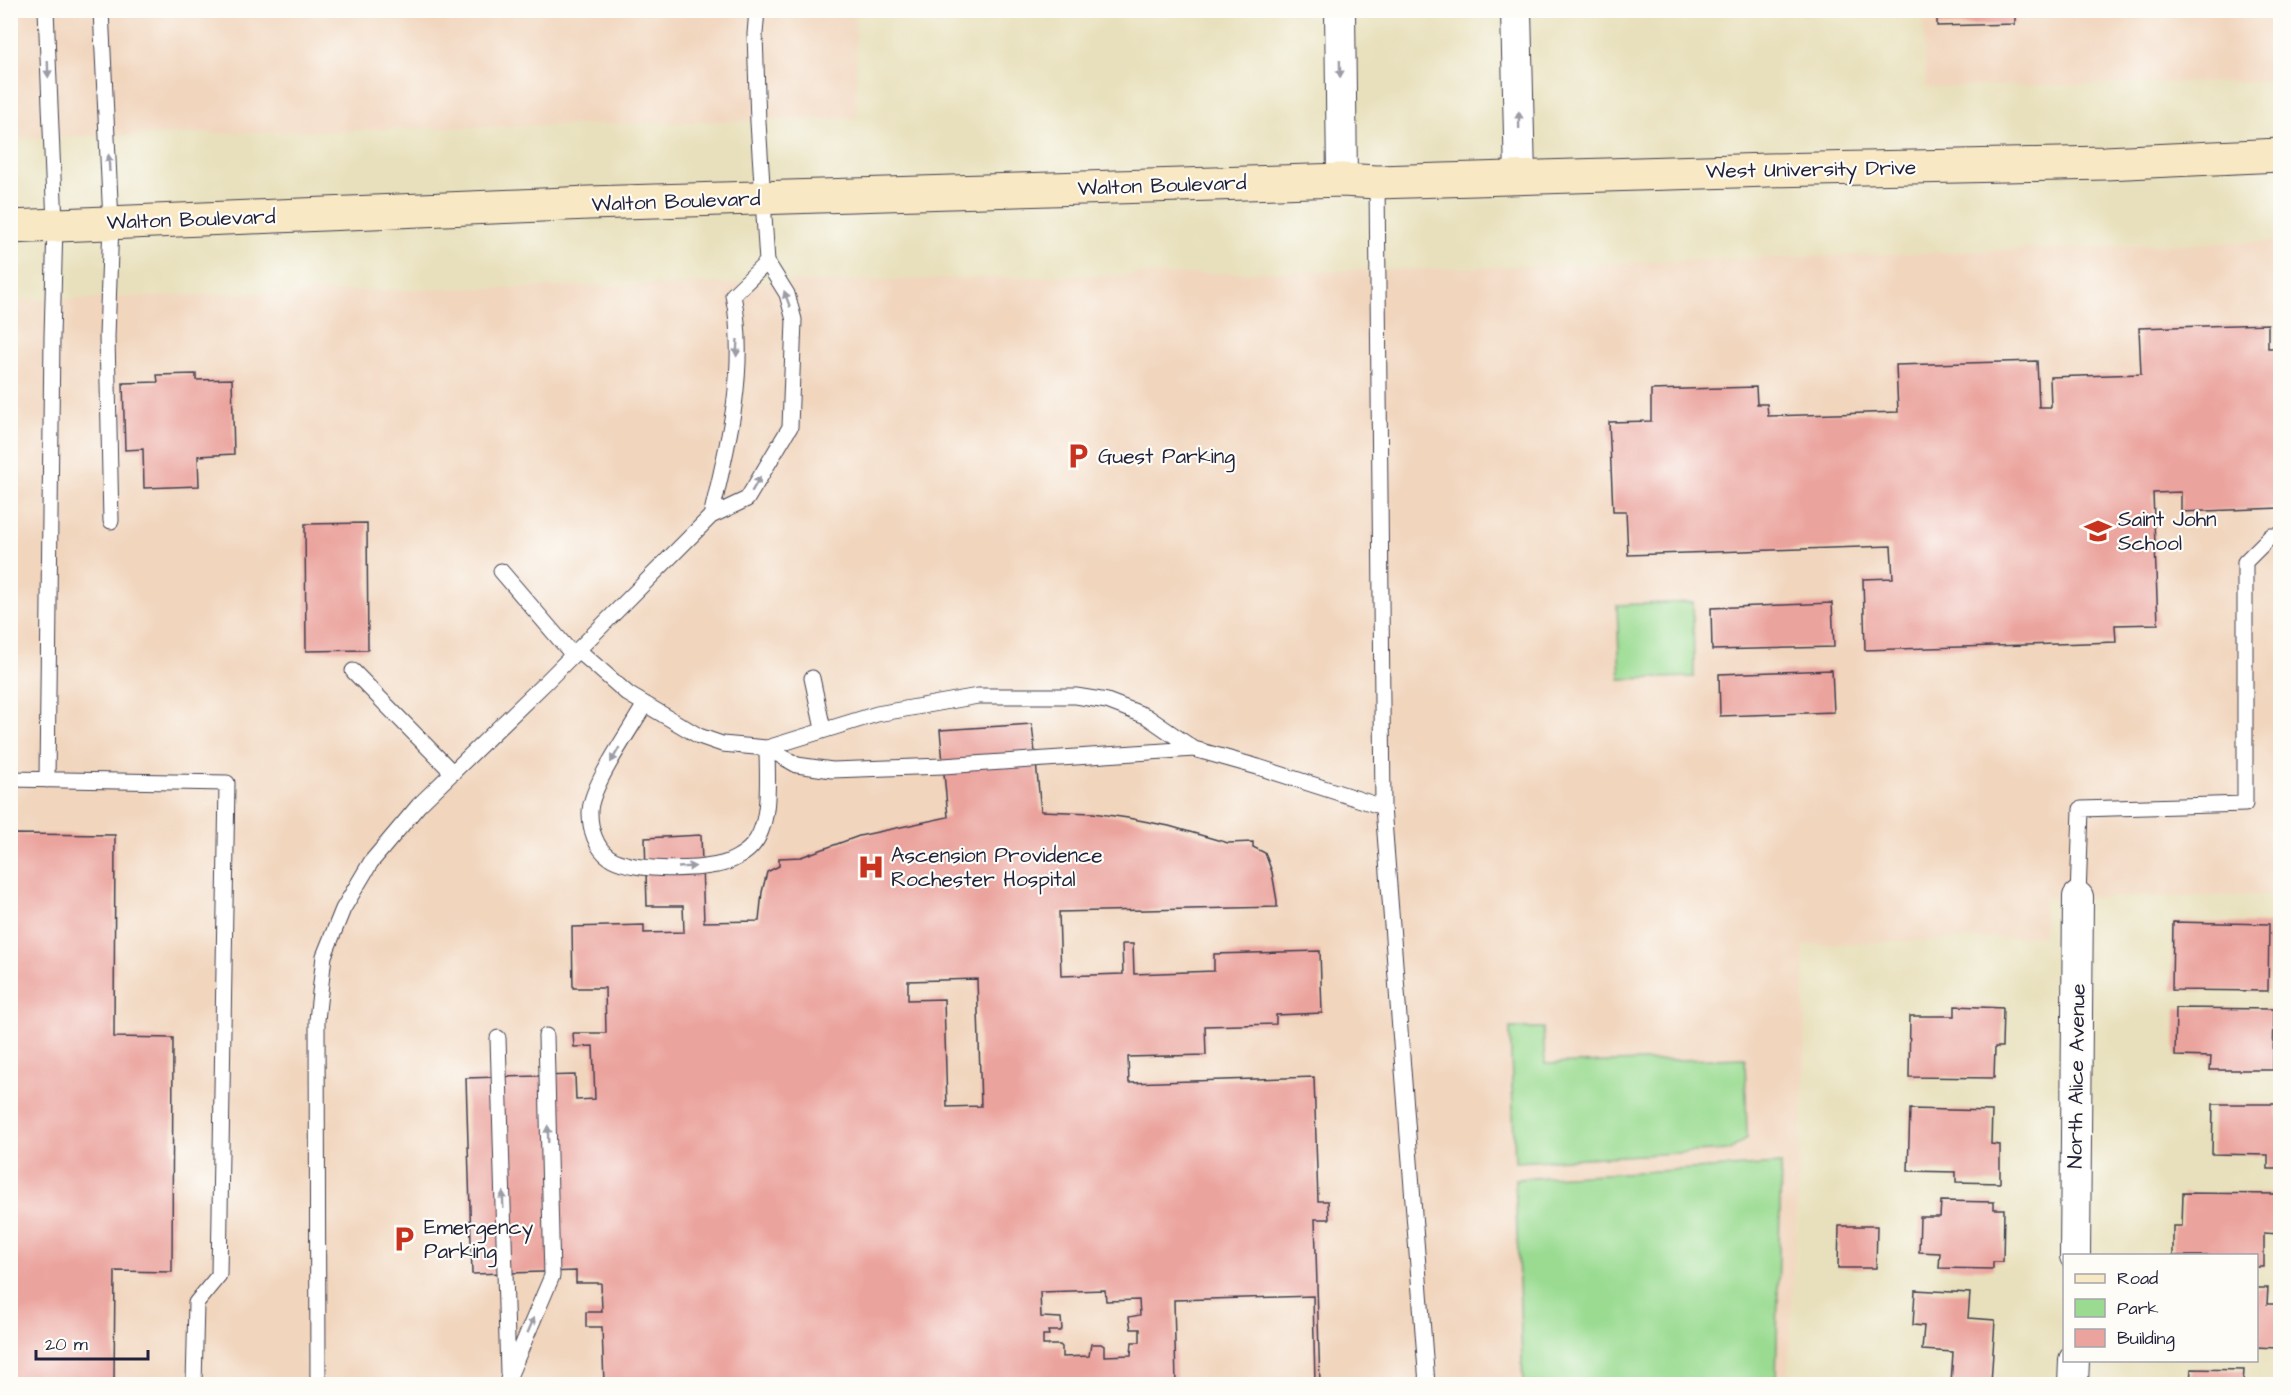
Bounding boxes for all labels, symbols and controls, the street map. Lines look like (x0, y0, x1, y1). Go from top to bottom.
one-way arrow (44, 59, 53, 78)
one-way arrow (1335, 59, 1345, 78)
one-way arrow (1514, 110, 1523, 129)
street label: West University Drive (1705, 153, 1917, 188)
one-way arrow (104, 154, 113, 173)
street label: Walton Boulevard (1077, 168, 1247, 203)
street label: Walton Boulevard (591, 184, 761, 219)
street label: Walton Boulevard (106, 202, 276, 237)
one-way arrow (782, 290, 792, 308)
one-way arrow (733, 339, 742, 358)
parking icon: Guest Parking (1063, 441, 1093, 471)
place label: Guest Parking (1098, 442, 1235, 473)
one-way arrow (751, 476, 762, 492)
place label: Saint John School (2118, 505, 2217, 558)
school or university icon: Saint John School (2083, 516, 2113, 546)
one-way arrow (610, 747, 621, 763)
place label: Ascension Providence Rochester Hospital (891, 841, 1103, 895)
hospital icon: Ascension Providence Rochester Hospital (856, 852, 886, 882)
one-way arrow (677, 862, 696, 871)
street label: North Alice Avenue (2060, 983, 2093, 1169)
one-way arrow (544, 1125, 553, 1144)
one-way arrow (498, 1191, 508, 1210)
place label: Emergency Parking (424, 1213, 534, 1268)
parking icon: Emergency Parking (389, 1224, 419, 1254)
legend (2063, 1254, 2258, 1362)
text: Road (2117, 1266, 2158, 1291)
text: Park (2117, 1296, 2159, 1321)
one-way arrow (527, 1316, 537, 1334)
scale bar (36, 1323, 148, 1361)
text: Building (2117, 1326, 2175, 1352)
text: 20 m (45, 1332, 88, 1357)

